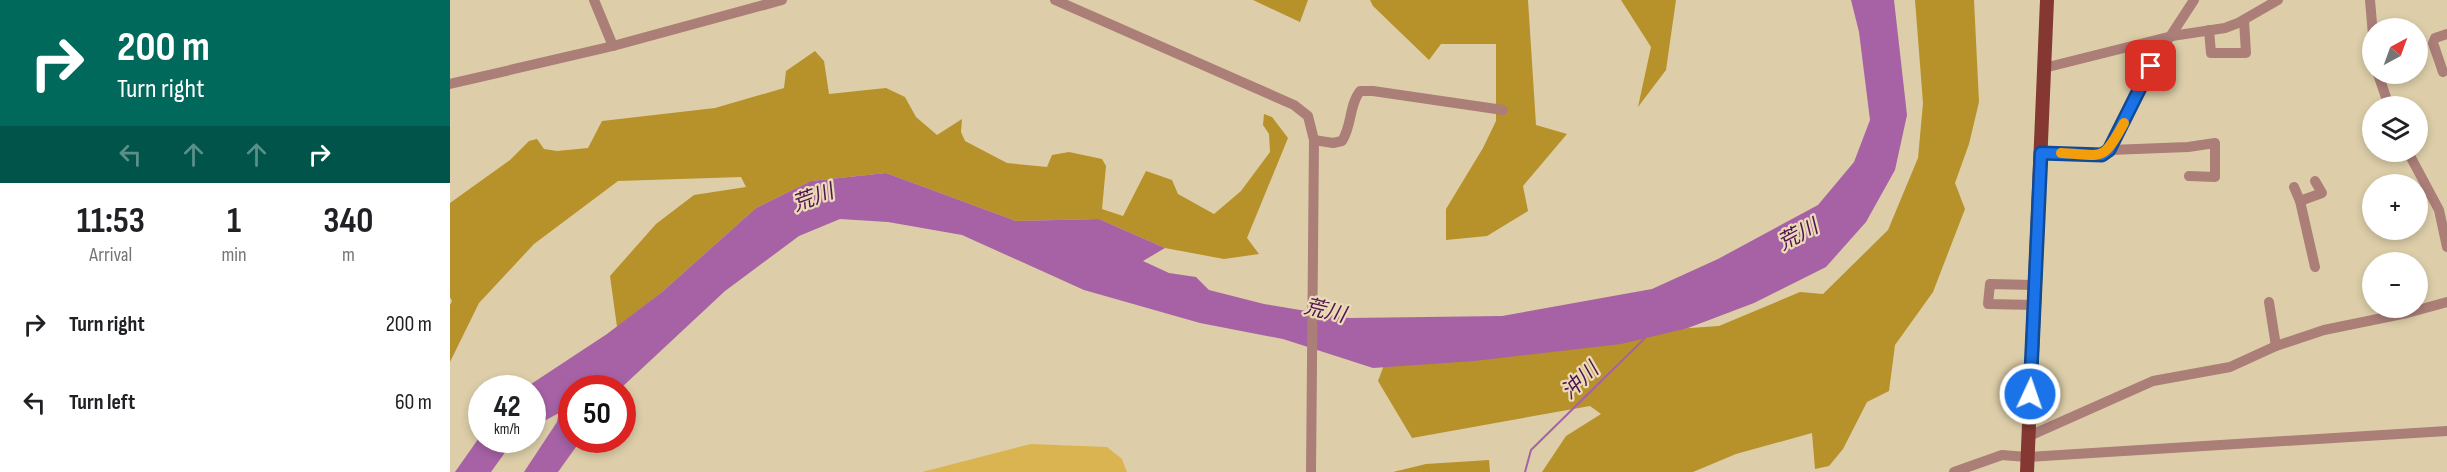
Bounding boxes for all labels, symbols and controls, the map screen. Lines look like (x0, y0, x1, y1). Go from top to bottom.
north arrow (2362, 18, 2428, 84)
map controls (2362, 18, 2428, 318)
text: 200 m (117, 22, 210, 73)
icon: right (18, 24, 96, 102)
pin (2125, 40, 2176, 91)
icon: arrive (2134, 49, 2167, 82)
text: Turn right (117, 73, 204, 105)
button: layers (2362, 96, 2428, 162)
icon: left (114, 138, 147, 171)
icon: ahead (177, 138, 210, 171)
icon: ahead (240, 138, 273, 171)
icon: right (303, 138, 336, 171)
button: + (2362, 174, 2428, 240)
water label: 荒川 (789, 178, 839, 217)
text: 11:53 (77, 200, 145, 243)
text: 1 (227, 200, 241, 243)
text: 340 (323, 200, 373, 243)
water label: 荒川 (1774, 213, 1824, 256)
text: Arrival (89, 243, 132, 267)
text: min (222, 243, 247, 267)
text: m (342, 243, 355, 267)
button: − (2362, 252, 2428, 318)
water label: 荒川 (1302, 294, 1350, 328)
icon: right (18, 308, 51, 341)
text: Turn right (69, 311, 145, 338)
text: 200 m (386, 311, 432, 338)
water label: 沖川 (1556, 356, 1605, 405)
position arrow (1998, 362, 2062, 426)
speed limit sign: 50 (558, 375, 636, 453)
icon: left (18, 386, 51, 419)
text: Turn left (69, 389, 135, 416)
text: 60 m (395, 389, 432, 416)
text: 42 (493, 389, 521, 425)
text: km/h (494, 420, 520, 439)

